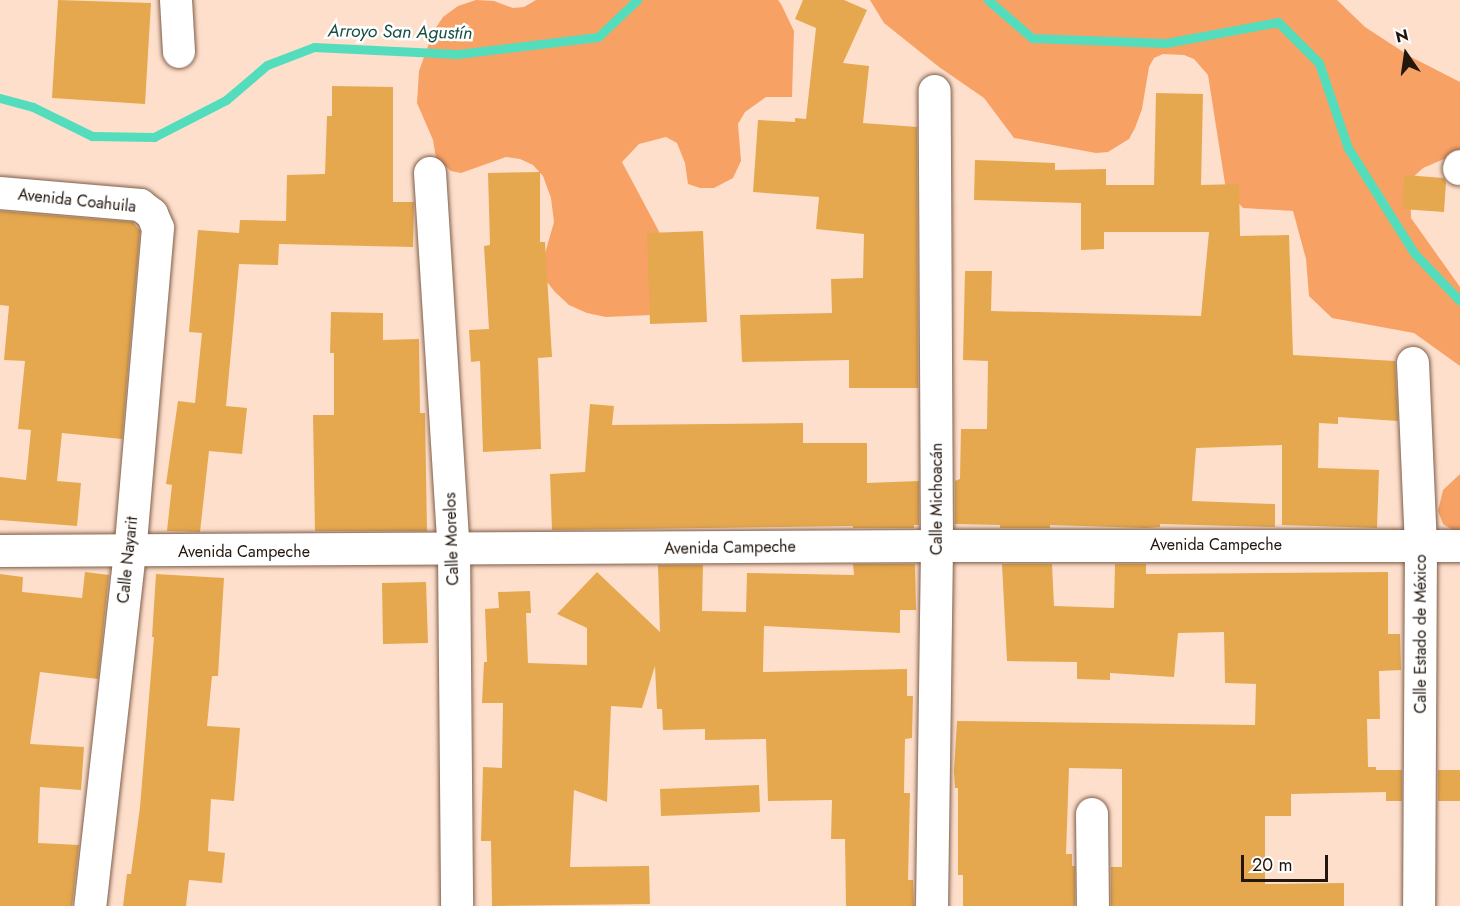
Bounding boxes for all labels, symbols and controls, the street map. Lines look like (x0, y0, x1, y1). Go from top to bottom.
water label: Arroyo San Agustín (328, 20, 472, 44)
text: N (1393, 23, 1411, 49)
north arrow (1376, 24, 1436, 84)
street label: Avenida Coahuila (17, 185, 137, 217)
street label: Calle Michoacán (927, 443, 947, 555)
street label: Calle Morelos (441, 492, 463, 586)
street label: Calle Nayarit (114, 516, 142, 604)
street label: Avenida Campeche (1150, 535, 1282, 555)
street label: Avenida Campeche (664, 537, 796, 559)
street label: Avenida Campeche (178, 542, 310, 562)
street label: Calle Estado de México (1411, 554, 1431, 714)
scale bar (1244, 843, 1331, 881)
text: 20 m (1252, 852, 1292, 878)

